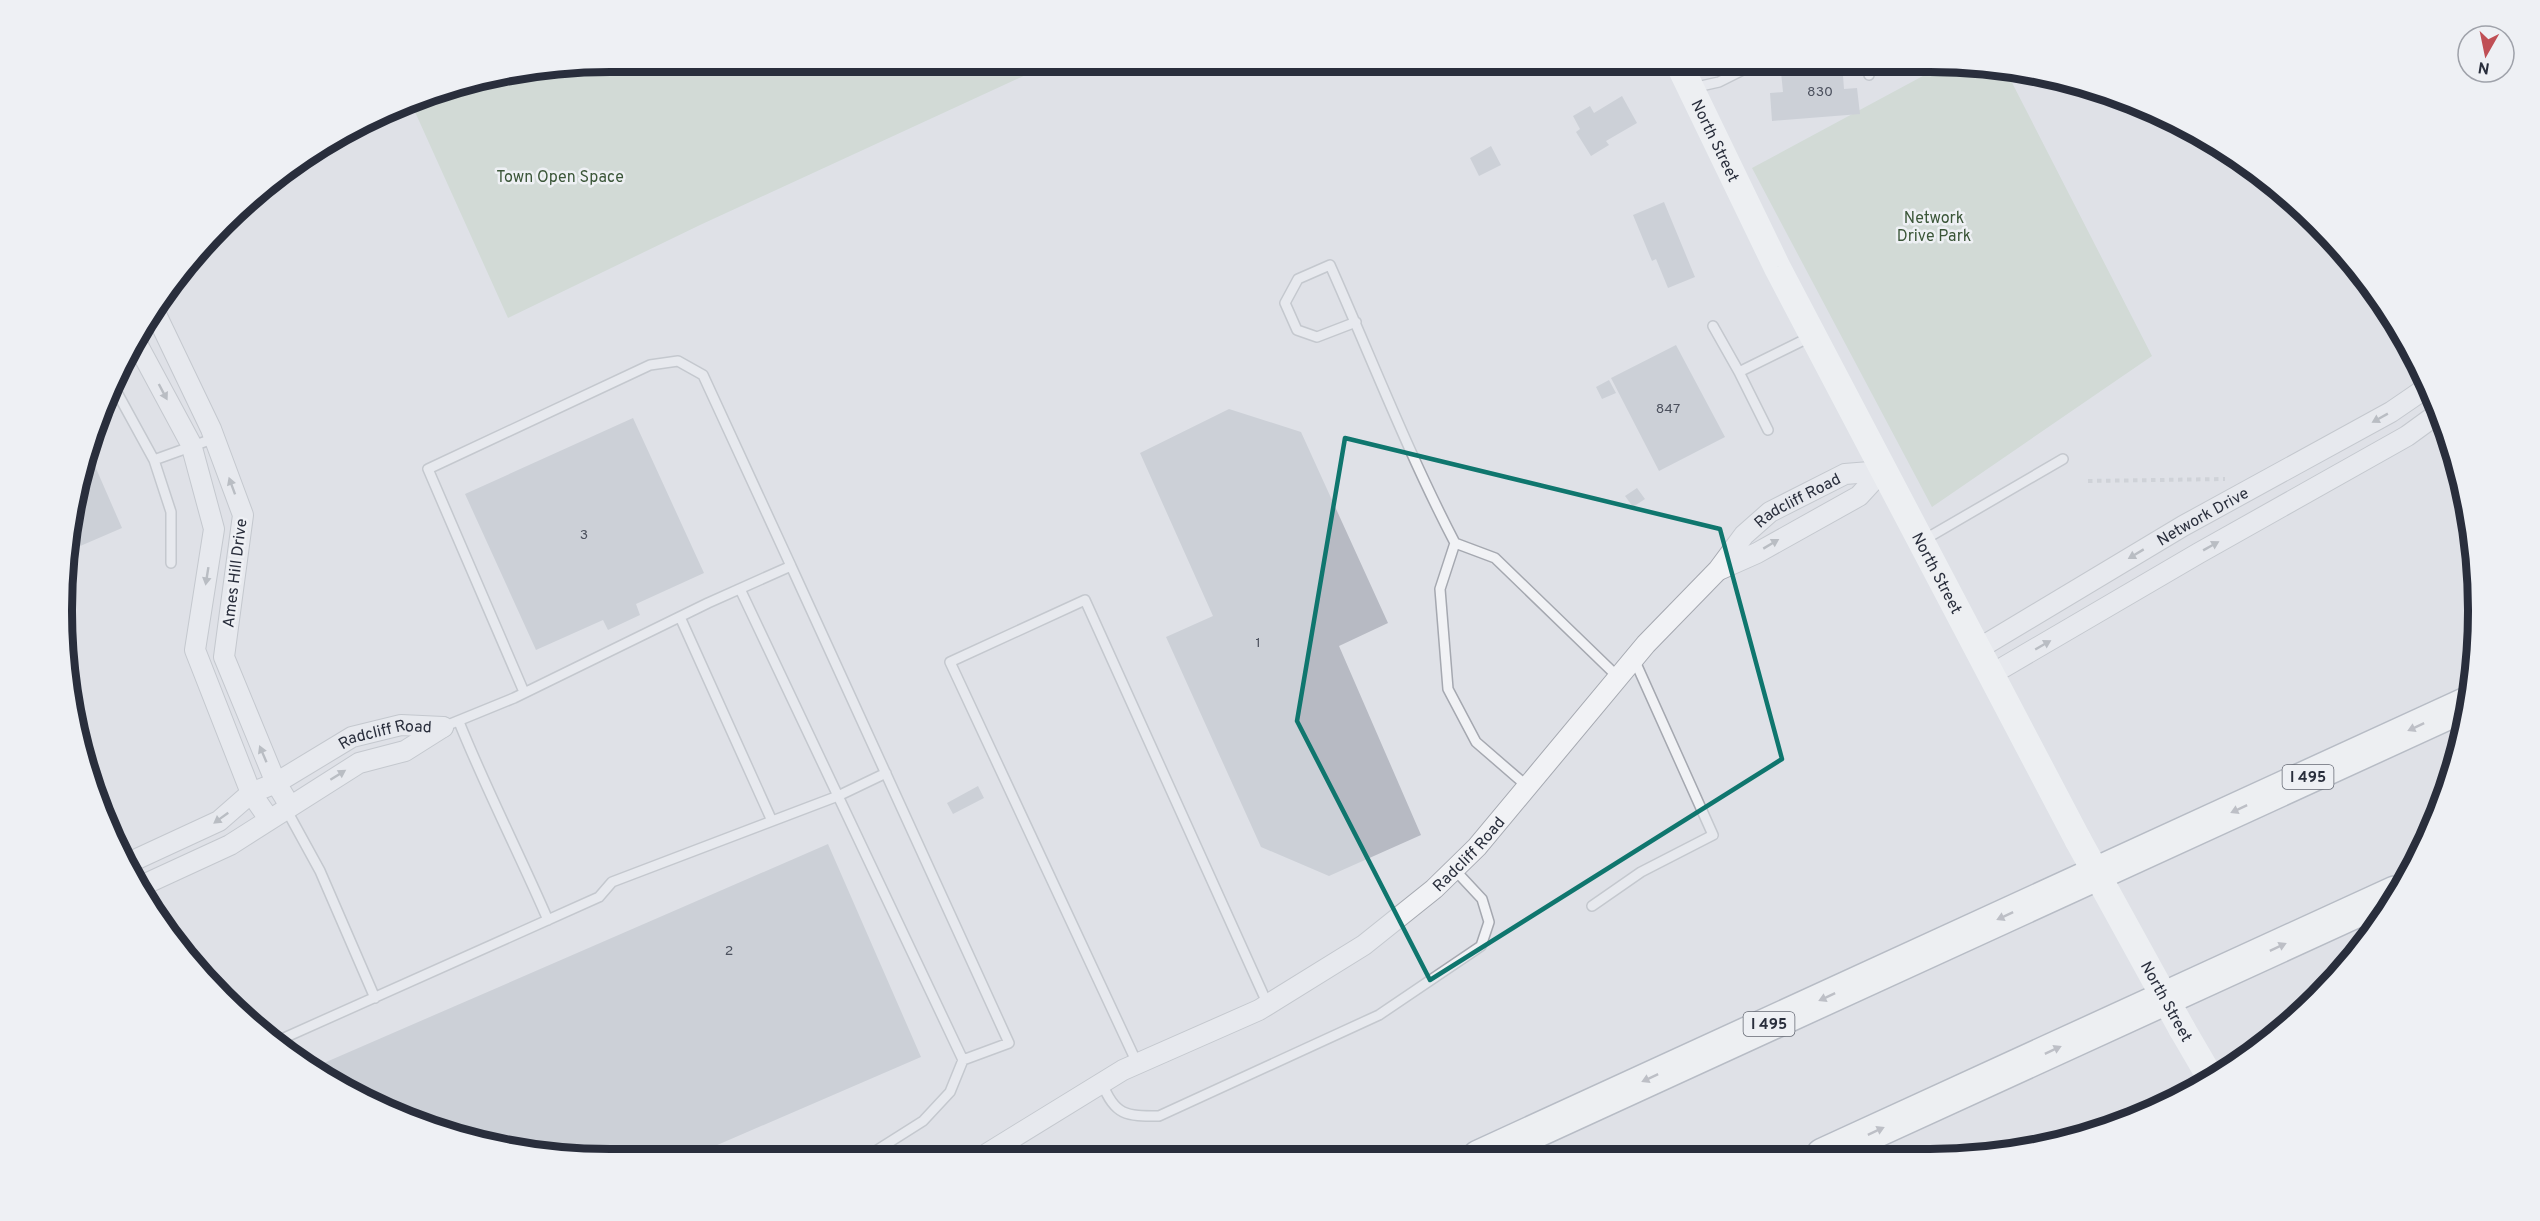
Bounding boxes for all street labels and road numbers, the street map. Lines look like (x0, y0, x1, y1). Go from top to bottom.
street label: North Street (1686, 97, 1742, 186)
street label: Radcliff Road (1751, 470, 1845, 533)
street label: Network Drive (2154, 484, 2253, 551)
street label: Ames Hill Drive (219, 518, 253, 629)
street label: North Street (1906, 529, 1965, 618)
street label: Radcliff Road (335, 716, 432, 755)
road number: I 495 (2282, 765, 2334, 789)
street label: Radcliff Road (1429, 813, 1510, 897)
street label: North Street (2135, 958, 2196, 1046)
road number: I 495 (1744, 1012, 1794, 1036)

